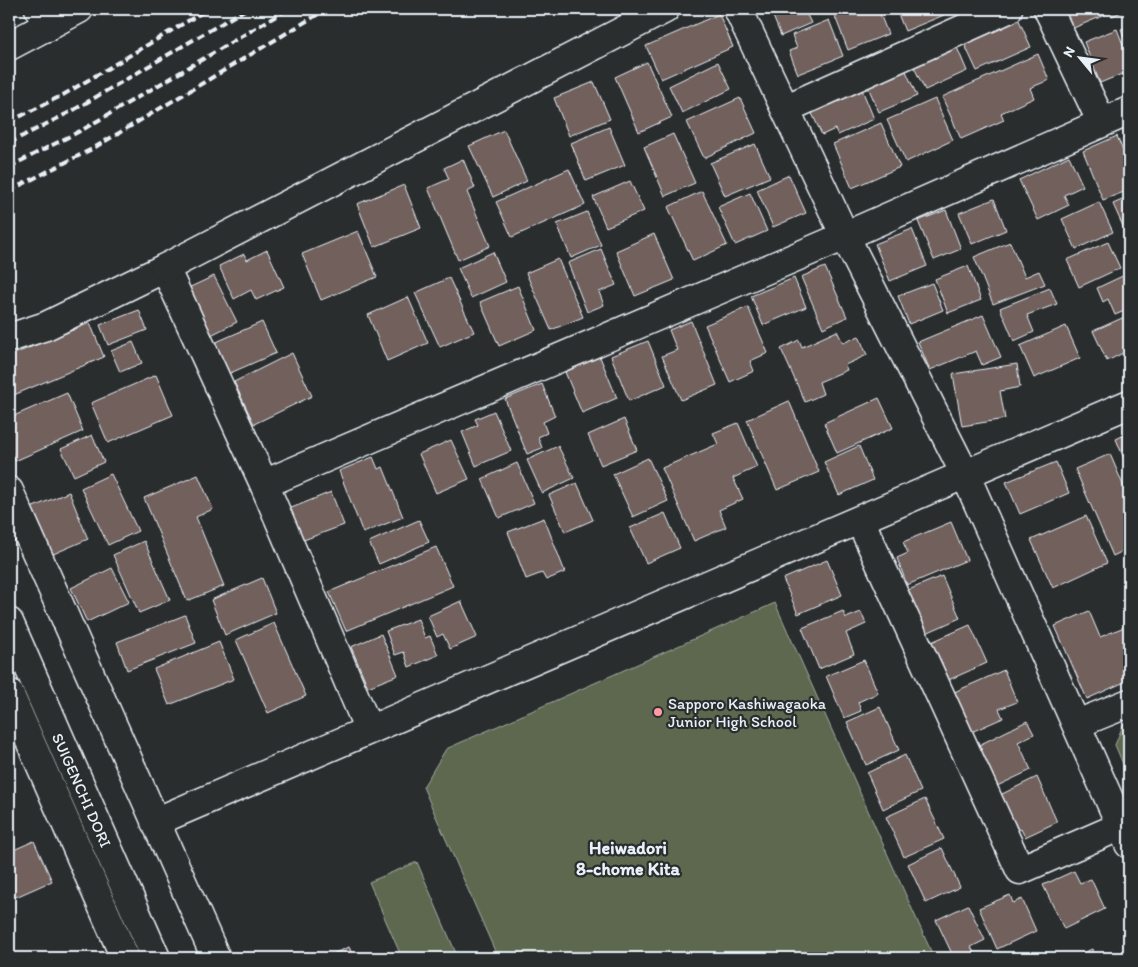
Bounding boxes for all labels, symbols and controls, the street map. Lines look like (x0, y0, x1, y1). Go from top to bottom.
north arrow (1056, 32, 1106, 82)
text: N (1059, 44, 1079, 60)
place label: Sapporo Kashiwagaoka Junior High School (668, 694, 827, 731)
marker: Sapporo Kashiwagaoka Junior High School (652, 706, 664, 718)
street label: SUIGENCHI DORI (48, 730, 115, 850)
district label: Heiwadori 8-chome Kita (576, 837, 681, 880)

